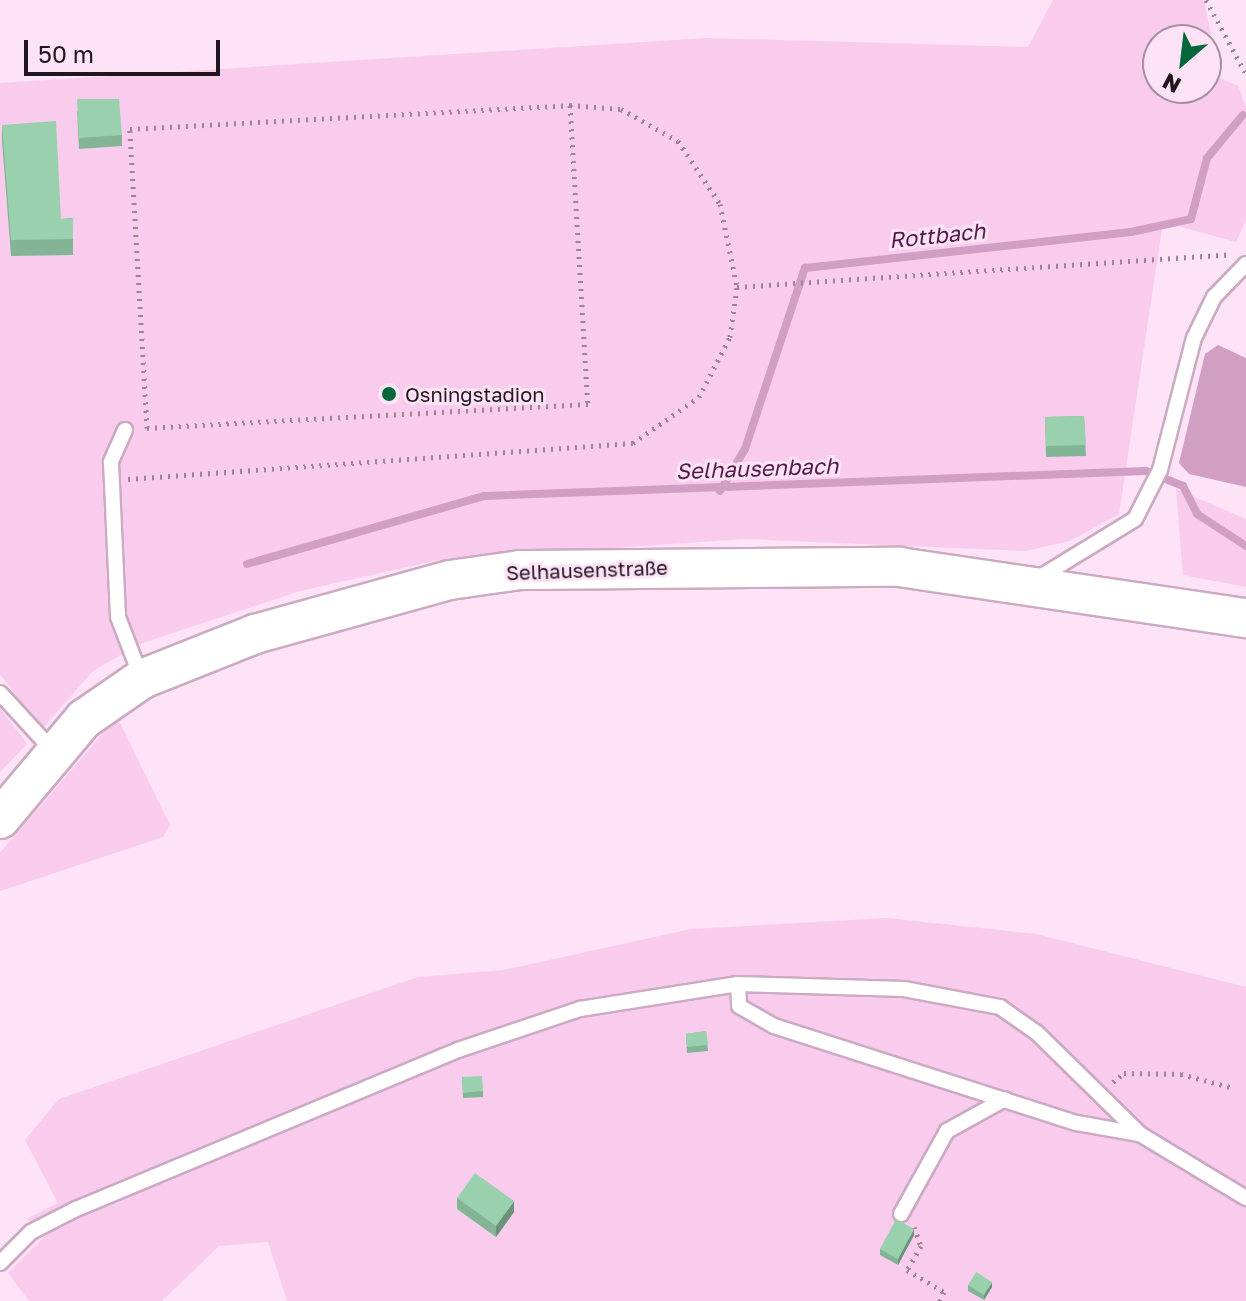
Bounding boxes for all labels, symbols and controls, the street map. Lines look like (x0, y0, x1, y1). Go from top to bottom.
scale bar (28, 24, 224, 74)
north arrow (1142, 24, 1222, 104)
text: 50 m (38, 39, 94, 68)
text: N (1158, 68, 1185, 100)
water label: Rottbach (887, 217, 987, 253)
place label: Osningstadion (405, 382, 545, 406)
marker: Osningstadion (380, 385, 398, 403)
water label: Selhausenbach (675, 452, 839, 484)
street label: Selhausenstraße (506, 555, 668, 585)

